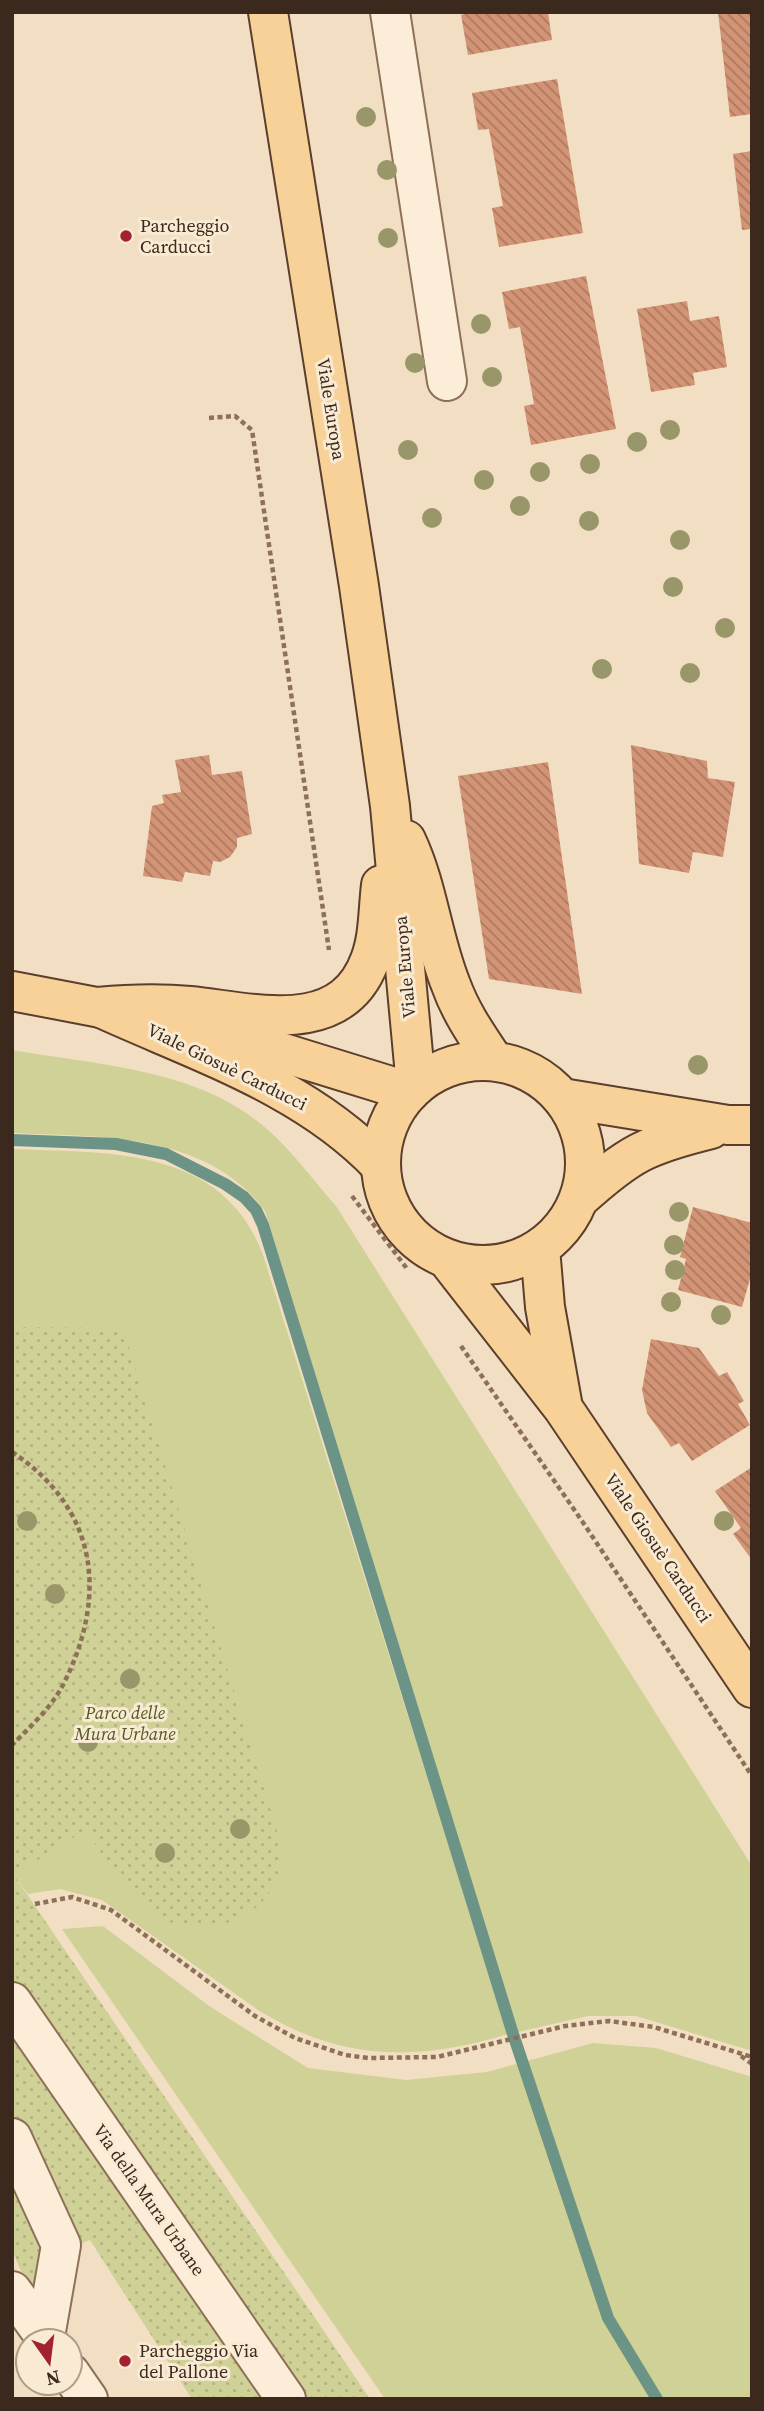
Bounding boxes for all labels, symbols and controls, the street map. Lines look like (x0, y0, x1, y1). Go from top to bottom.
place label: Parcheggio Carducci (140, 213, 230, 259)
marker: Parcheggio Carducci (118, 228, 134, 244)
street label: Viale Europa (311, 356, 352, 462)
street label: Viale Europa (387, 914, 421, 1019)
street label: Viale Giosuè Carducci (143, 1017, 311, 1116)
street label: Viale Giosuè Carducci (599, 1468, 718, 1627)
park label: Parco delle Mura Urbane (73, 1700, 176, 1746)
street label: Via della Mura Urbane (88, 2119, 211, 2281)
north arrow (14, 2327, 84, 2397)
place label: Parcheggio Via del Pallone (139, 2338, 259, 2384)
marker: Parcheggio Via del Pallone (117, 2353, 133, 2369)
text: N (43, 2364, 63, 2393)

